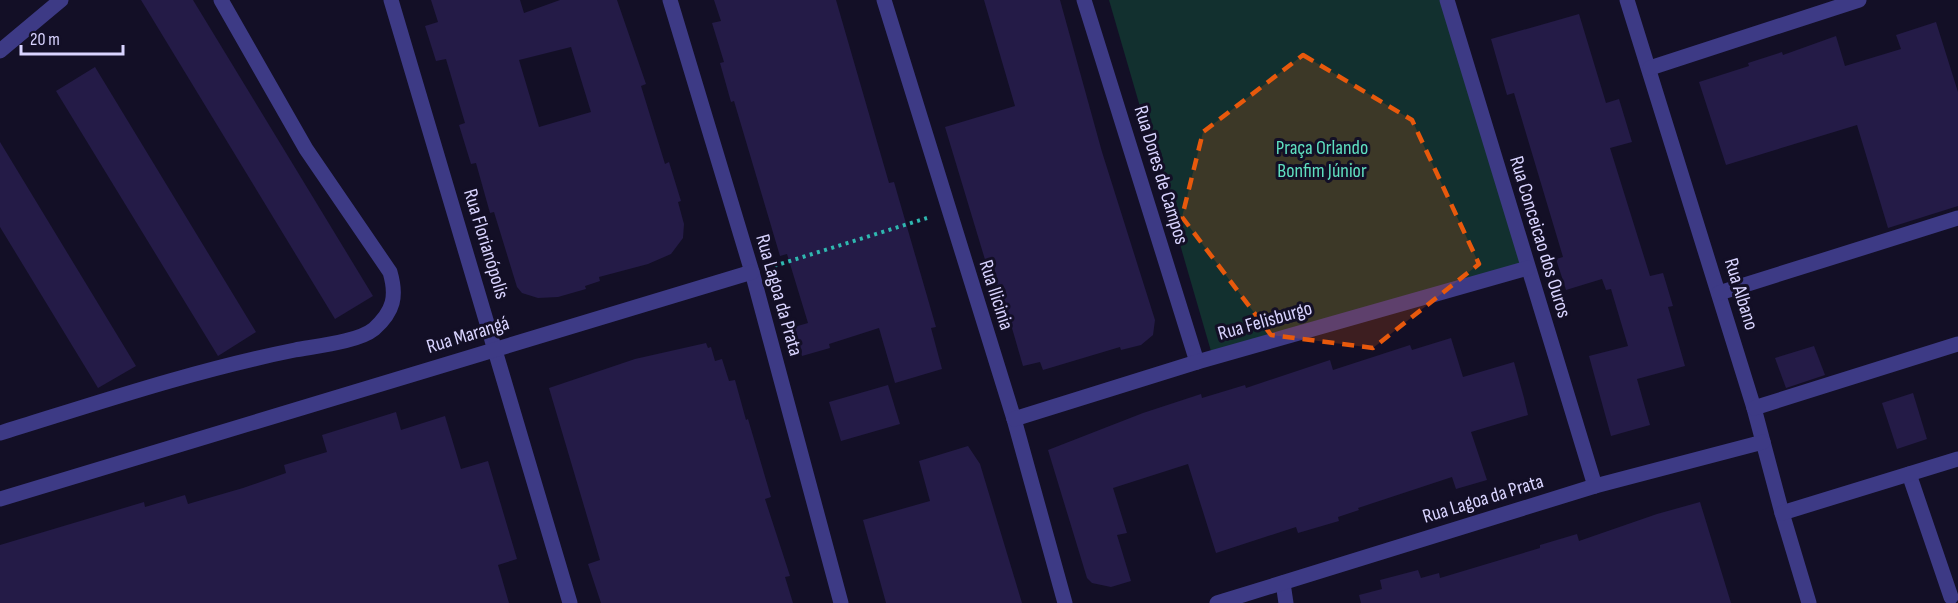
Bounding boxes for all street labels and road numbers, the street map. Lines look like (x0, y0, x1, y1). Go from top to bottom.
street label: Rua Dores de Campos (1129, 103, 1193, 247)
street label: Rua Conceicao dos Ouros (1504, 153, 1576, 321)
street label: Rua Florianópolis (458, 186, 514, 302)
street label: Rua Lagoa da Prata (750, 232, 808, 358)
street label: Rua Albano (1719, 255, 1763, 333)
street label: Rua Ilicinia (973, 257, 1019, 333)
street label: Rua Felisburgo (1215, 296, 1315, 346)
street label: Rua Marangá (424, 311, 512, 359)
street label: Rua Lagoa da Prata (1420, 469, 1546, 529)

